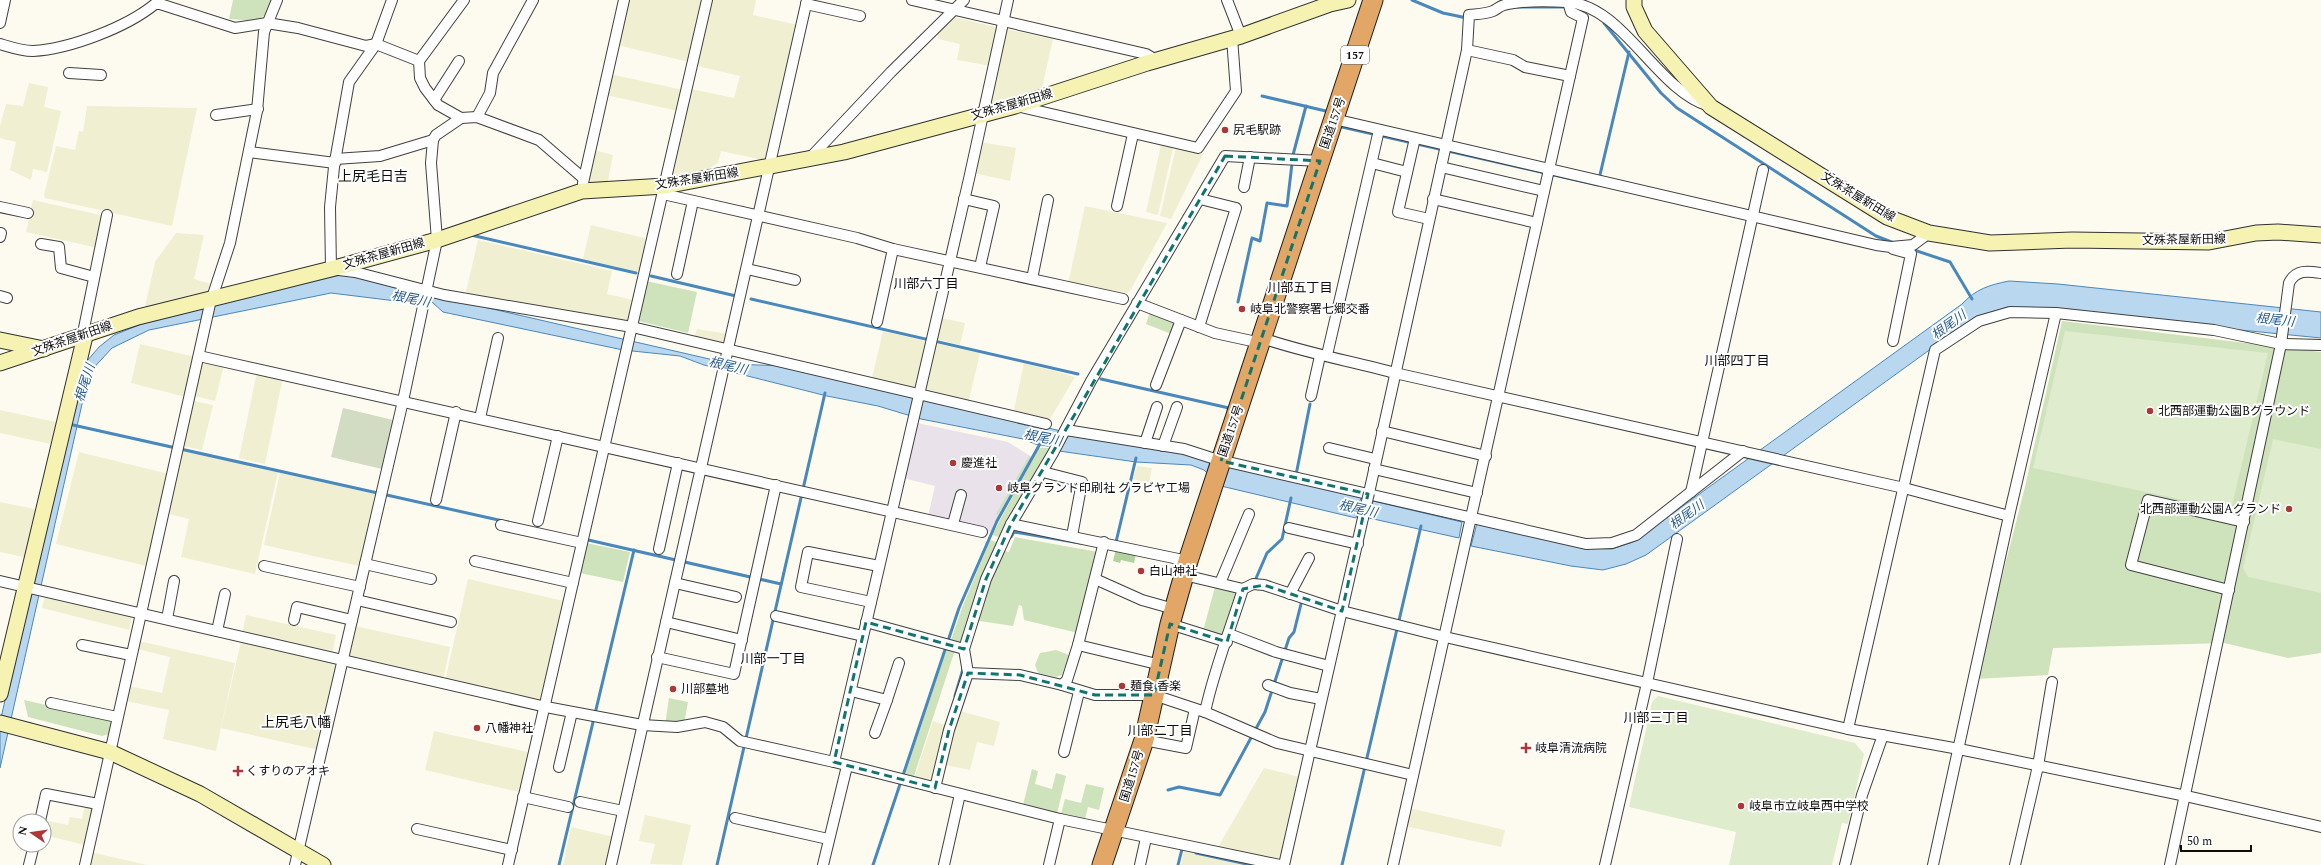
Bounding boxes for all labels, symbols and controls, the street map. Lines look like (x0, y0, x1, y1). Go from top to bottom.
road number: 157 (1341, 46, 1369, 64)
street label: 文殊茶屋新田線 (969, 84, 1055, 126)
street label: 国道157号 (1315, 94, 1351, 152)
place label: 尻毛駅跡 (1233, 121, 1281, 140)
marker: 尻毛駅跡 (1220, 125, 1230, 135)
street label: 文殊茶屋新田線 (654, 163, 740, 195)
district label: 上尻毛日吉 (338, 166, 408, 187)
street label: 文殊茶屋新田線 (1817, 167, 1899, 227)
street label: 文殊茶屋新田線 (2142, 230, 2226, 250)
street label: 文殊茶屋新田線 (341, 233, 427, 275)
district label: 川部六丁目 (893, 274, 959, 294)
district label: 川部五丁目 (1267, 278, 1333, 298)
water label: 根尾川 (390, 285, 434, 313)
place label: 岐阜北警察署七郷交番 (1250, 300, 1370, 319)
marker: 岐阜北警察署七郷交番 (1237, 304, 1247, 314)
water label: 根尾川 (1927, 304, 1972, 345)
water label: 根尾川 (2255, 308, 2297, 332)
street label: 文殊茶屋新田線 (29, 316, 115, 362)
district label: 川部四丁目 (1704, 351, 1770, 371)
water label: 根尾川 (707, 352, 751, 381)
water label: 根尾川 (69, 359, 101, 405)
street label: 国道157号 (1213, 402, 1249, 460)
place label: 北西部運動公園Bグラウンド (2158, 402, 2310, 421)
marker: 北西部運動公園Bグラウンド (2145, 406, 2155, 416)
water label: 根尾川 (1022, 424, 1066, 452)
place label: 慶進社 (961, 454, 997, 473)
marker: 慶進社 (948, 458, 958, 468)
place label: 岐阜グランド印刷社 グラビヤ工場 (1007, 479, 1190, 498)
marker: 岐阜グランド印刷社 グラビヤ工場 (994, 483, 1004, 493)
water label: 根尾川 (1665, 494, 1710, 535)
water label: 根尾川 (1337, 495, 1381, 524)
place label: 北西部運動公園Aグランド (2140, 500, 2281, 519)
marker: 北西部運動公園Aグランド (2284, 504, 2294, 514)
place label: 白山神社 (1149, 562, 1197, 581)
marker: 白山神社 (1136, 566, 1146, 576)
district label: 川部一丁目 (740, 649, 806, 669)
place label: 麺食 香楽 (1130, 677, 1181, 696)
place label: 川部墓地 (681, 680, 729, 699)
marker: 麺食 香楽 (1117, 681, 1127, 691)
marker: 川部墓地 (668, 684, 678, 694)
district label: 川部三丁目 (1623, 708, 1689, 728)
district label: 上尻毛八幡 (261, 712, 331, 733)
place label: 八幡神社 (485, 719, 533, 738)
district label: 川部二丁目 (1127, 721, 1193, 741)
marker: 八幡神社 (472, 723, 482, 733)
place label: 岐阜清流病院 (1535, 739, 1607, 758)
marker: 岐阜清流病院 (1520, 742, 1532, 754)
street label: 国道157号 (1115, 747, 1149, 805)
place label: くすりのアオキ (246, 762, 330, 781)
marker: くすりのアオキ (233, 766, 243, 776)
place label: 岐阜市立岐阜西中学校 (1749, 797, 1869, 816)
marker: 岐阜市立岐阜西中学校 (1736, 801, 1746, 811)
north arrow (12, 813, 52, 853)
text: N (13, 825, 32, 837)
scale bar (2181, 827, 2251, 853)
text: 50 m (2187, 832, 2212, 851)

